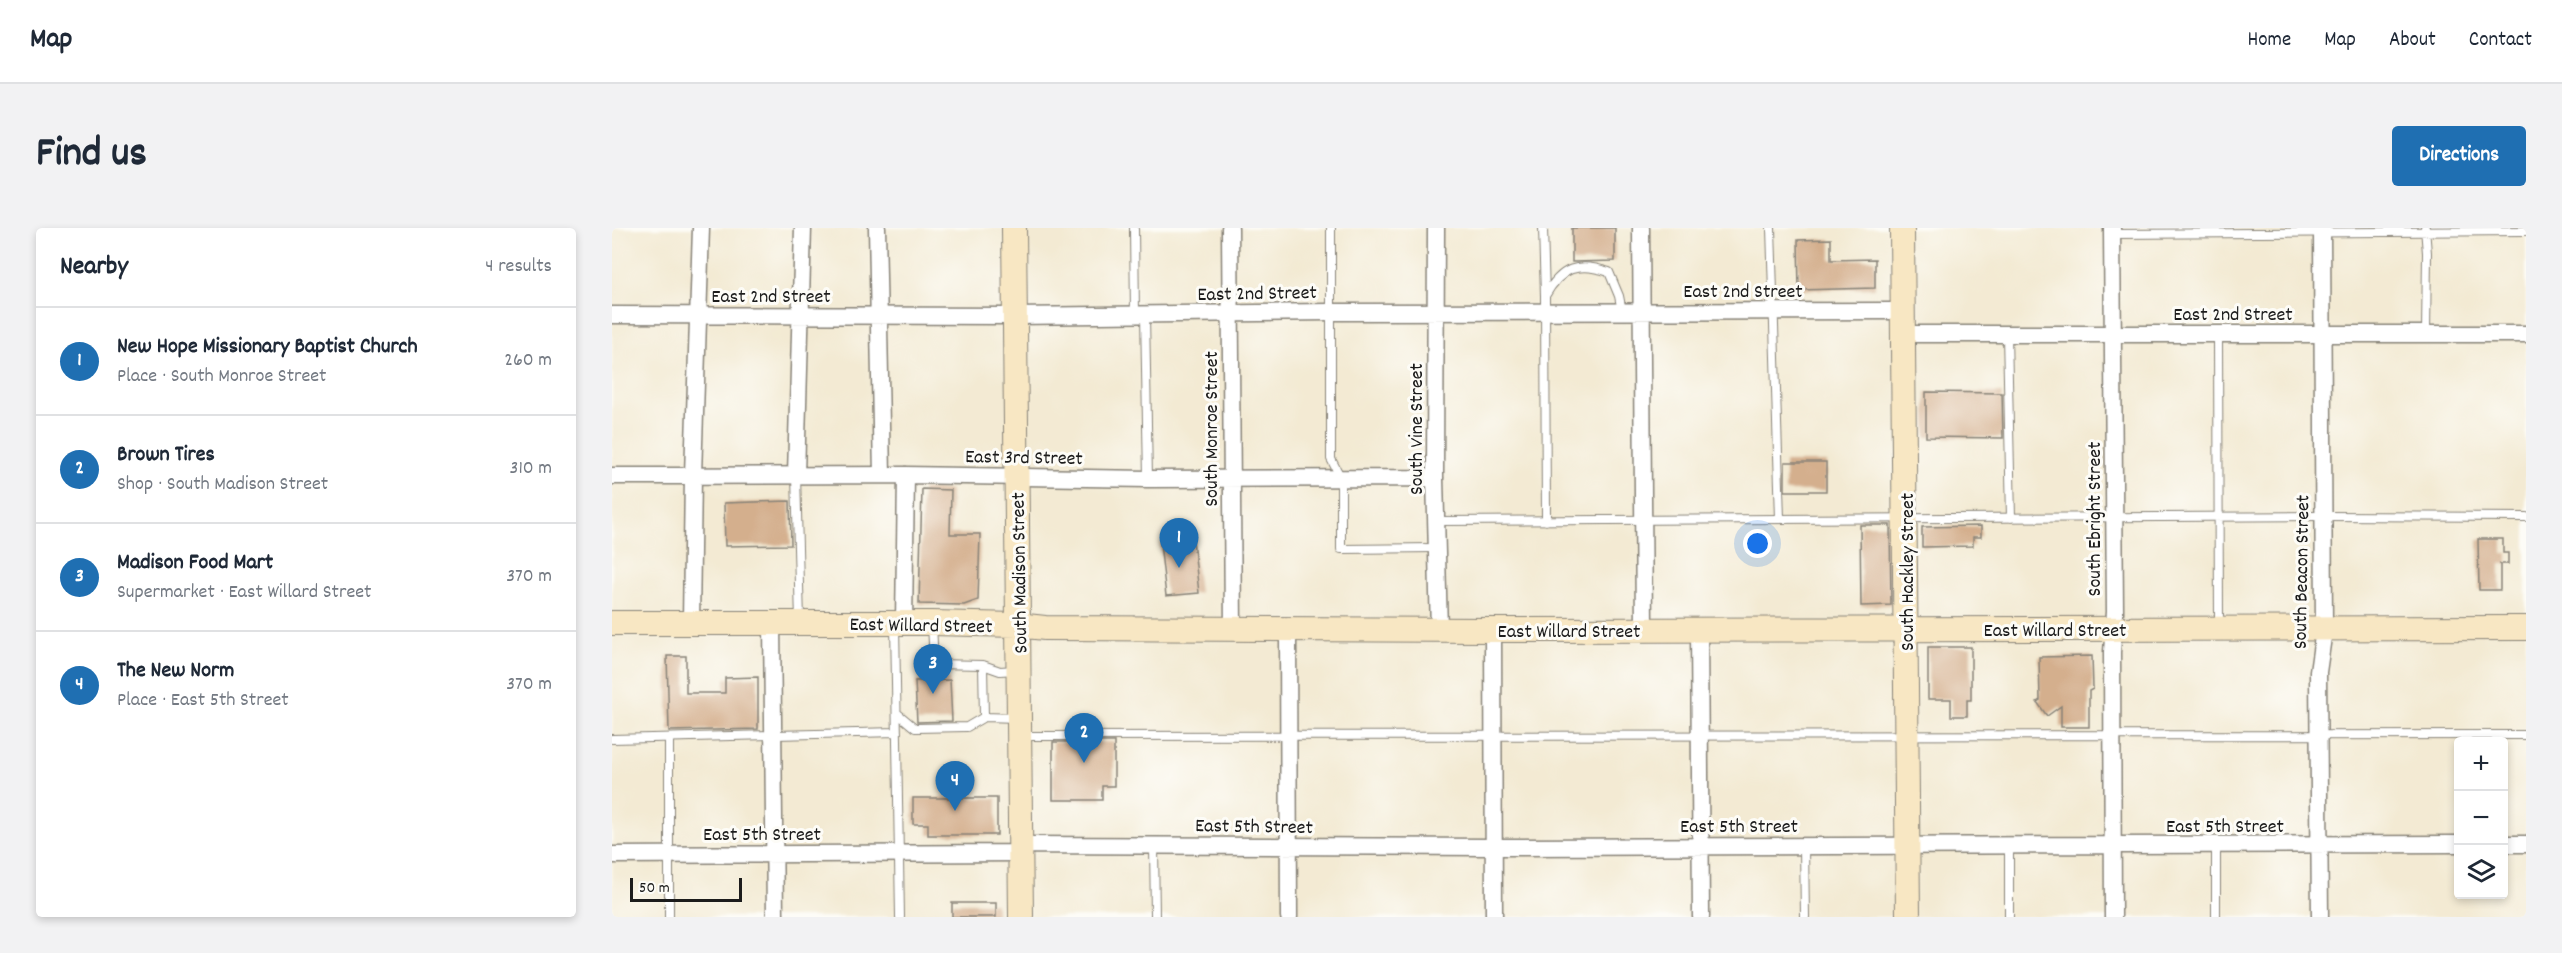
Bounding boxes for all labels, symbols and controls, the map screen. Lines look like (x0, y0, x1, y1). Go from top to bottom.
text: Map (30, 21, 72, 61)
text: Home (2247, 26, 2291, 56)
text: Map (2324, 26, 2356, 56)
text: About (2389, 26, 2436, 56)
text: Contact (2469, 26, 2532, 56)
text: Find us (36, 126, 147, 186)
button: Directions (2392, 126, 2526, 186)
text: Nearby (60, 249, 128, 286)
text: 4 results (485, 253, 552, 281)
street label: East 2nd Street (1683, 279, 1803, 307)
street label: East 2nd Street (1197, 280, 1317, 310)
street label: East 2nd Street (711, 284, 831, 312)
street label: East 2nd Street (2173, 302, 2293, 330)
text: New Hope Missionary Baptist Church (117, 332, 417, 363)
text: 1 (77, 347, 82, 375)
text: 260 m (504, 347, 552, 375)
street label: South Monroe Street (1199, 351, 1227, 507)
text: Place · South Monroe Street (117, 363, 326, 391)
street label: South Vine Street (1404, 363, 1432, 495)
text: Brown Tires (117, 440, 215, 471)
street label: South Ebright Street (2082, 442, 2110, 596)
street label: East 3rd Street (965, 444, 1083, 474)
text: 2 (75, 455, 84, 483)
text: 310 m (510, 455, 552, 483)
text: Shop · South Madison Street (117, 471, 328, 499)
street label: South Madison Street (1006, 492, 1036, 654)
street label: South Hackley Street (1895, 493, 1923, 651)
street label: South Beacon Street (2288, 495, 2318, 650)
pin: 1 (1160, 518, 1198, 568)
your location (1743, 529, 1772, 558)
text: Madison Food Mart (117, 548, 273, 579)
text: 3 (75, 563, 84, 591)
text: 370 m (506, 563, 552, 591)
text: Supermarket · East Willard Street (117, 579, 371, 607)
street label: East Willard Street (849, 612, 993, 642)
street label: East Willard Street (1984, 618, 2126, 646)
street label: East Willard Street (1498, 619, 1640, 647)
pin: 3 (914, 644, 952, 694)
text: The New Norm (117, 656, 234, 687)
text: 4 (75, 671, 84, 699)
text: 370 m (506, 671, 552, 699)
text: Place · East 5th Street (117, 687, 289, 715)
pin: 2 (1064, 714, 1104, 763)
map controls (2454, 737, 2508, 899)
button: + (2454, 737, 2508, 791)
pin: 4 (936, 762, 974, 811)
button: − (2454, 791, 2508, 845)
street label: East 5th Street (1195, 813, 1313, 843)
street label: East 5th Street (1680, 814, 1798, 842)
street label: East 5th Street (2166, 814, 2284, 842)
street label: East 5th Street (703, 822, 821, 850)
button: layers (2454, 845, 2508, 899)
scale bar (630, 875, 742, 902)
text: 50 m (639, 877, 670, 900)

